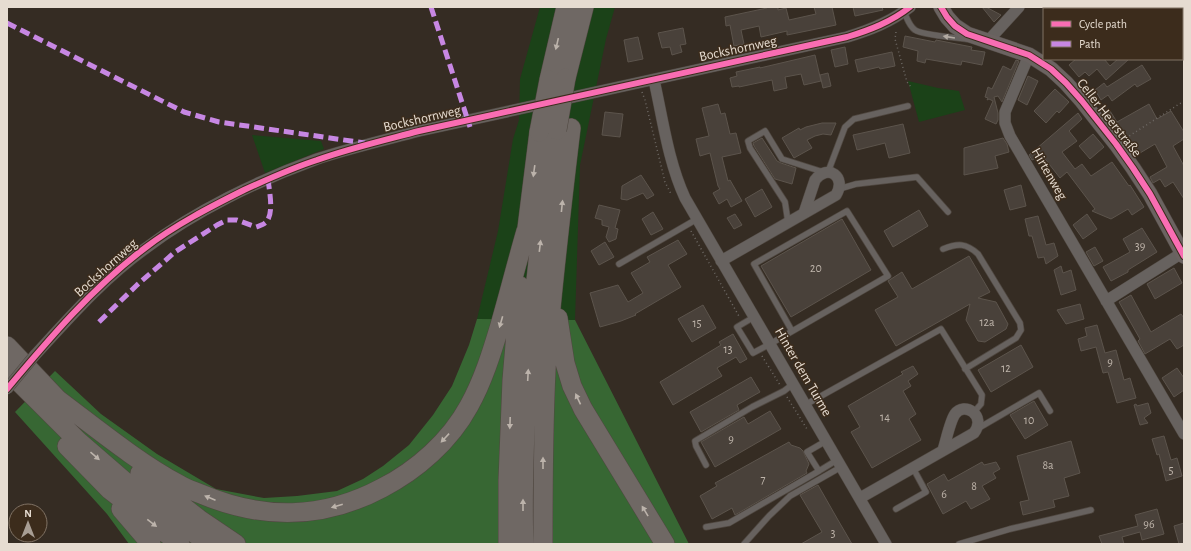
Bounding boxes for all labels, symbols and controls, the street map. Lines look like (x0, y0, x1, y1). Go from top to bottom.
legend (1043, 8, 1183, 60)
text: Cycle path (1079, 18, 1127, 31)
street label: Bockshornweg (698, 34, 778, 64)
one-way arrow (943, 34, 955, 40)
one-way arrow (554, 37, 560, 50)
text: Path (1079, 38, 1101, 50)
street label: Celler Heerstraße (1074, 76, 1144, 160)
street label: Bockshornweg (382, 103, 462, 135)
street label: Hirtenweg (1029, 146, 1070, 203)
one-way arrow (531, 165, 537, 177)
one-way arrow (559, 200, 565, 212)
street label: Bockshornweg (72, 236, 140, 300)
one-way arrow (537, 240, 543, 252)
house number: 39 (1135, 240, 1146, 252)
house number: 20 (810, 262, 822, 274)
house number: 12a (979, 316, 995, 328)
one-way arrow (498, 317, 504, 329)
house number: 15 (692, 317, 702, 329)
street label: Hinter dem Turme (772, 325, 834, 419)
house number: 13 (723, 343, 733, 355)
house number: 9 (1107, 356, 1113, 368)
house number: 12 (1001, 362, 1011, 374)
one-way arrow (525, 368, 531, 381)
one-way arrow (575, 393, 581, 405)
house number: 14 (880, 411, 890, 423)
house number: 10 (1024, 414, 1034, 426)
one-way arrow (507, 417, 514, 429)
one-way arrow (441, 433, 450, 444)
house number: 9 (728, 433, 734, 445)
one-way arrow (90, 451, 101, 460)
one-way arrow (540, 456, 546, 469)
house number: 8a (1042, 459, 1054, 471)
house number: 5 (1168, 464, 1174, 476)
house number: 7 (760, 473, 766, 485)
house number: 8 (971, 480, 977, 492)
house number: 6 (941, 488, 947, 500)
one-way arrow (203, 494, 215, 500)
one-way arrow (520, 498, 526, 511)
north arrow (8, 503, 48, 543)
one-way arrow (330, 503, 342, 509)
one-way arrow (641, 505, 648, 517)
text: N (24, 508, 32, 519)
house number: 96 (1143, 518, 1155, 530)
one-way arrow (147, 519, 158, 527)
house number: 3 (831, 527, 836, 539)

